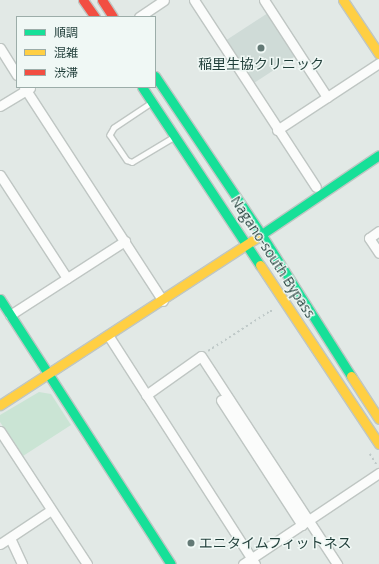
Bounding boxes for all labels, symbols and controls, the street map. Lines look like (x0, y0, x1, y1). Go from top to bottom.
legend (16, 16, 156, 88)
text: 順調 (54, 24, 78, 41)
marker: 稲里生協クリニック (255, 42, 267, 54)
text: 混雑 (54, 44, 78, 61)
place label: 稲里生協クリニック (198, 56, 324, 72)
text: 渋滞 (54, 64, 78, 81)
street label: Nagano-south Bypass (227, 193, 319, 321)
place label: エニタイムフィットネス (199, 535, 353, 551)
marker: エニタイムフィットネス (186, 538, 196, 548)

